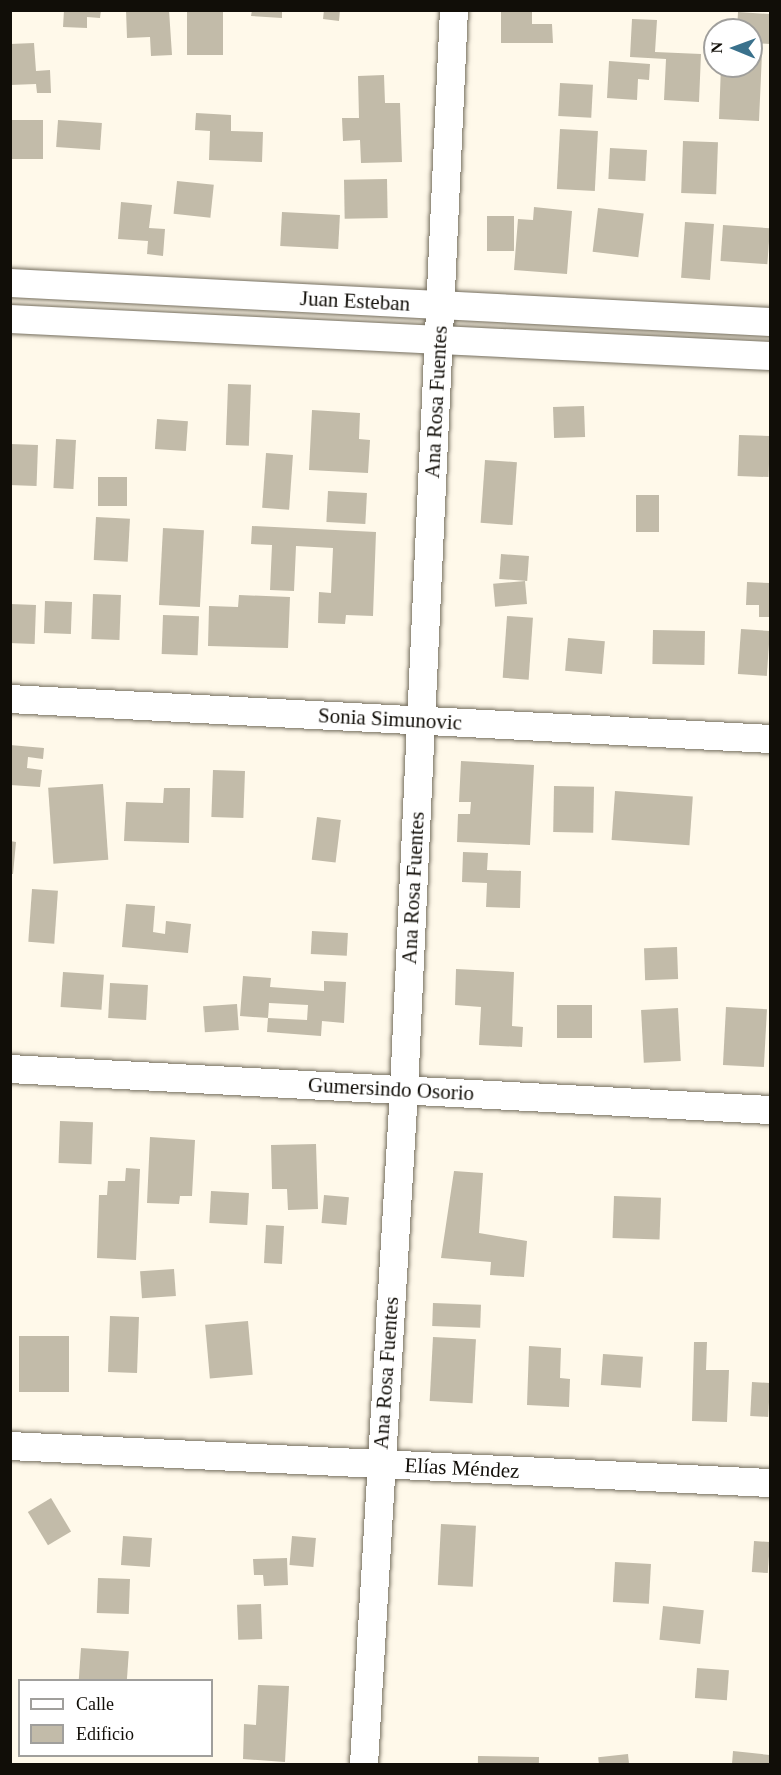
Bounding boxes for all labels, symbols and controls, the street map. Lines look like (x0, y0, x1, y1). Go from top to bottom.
north arrow (703, 18, 763, 78)
text: N (708, 42, 725, 54)
street label: Juan Esteban (299, 286, 411, 316)
street label: Ana Rosa Fuentes (419, 325, 453, 479)
street label: Sonia Simunovic (317, 703, 463, 735)
street label: Ana Rosa Fuentes (396, 811, 430, 965)
street label: Gumersindo Osorio (307, 1072, 475, 1106)
street label: Ana Rosa Fuentes (368, 1296, 404, 1450)
street label: Elías Méndez (404, 1452, 520, 1484)
legend (18, 1679, 213, 1757)
text: Calle (76, 1694, 114, 1714)
text: Edificio (76, 1724, 134, 1744)

